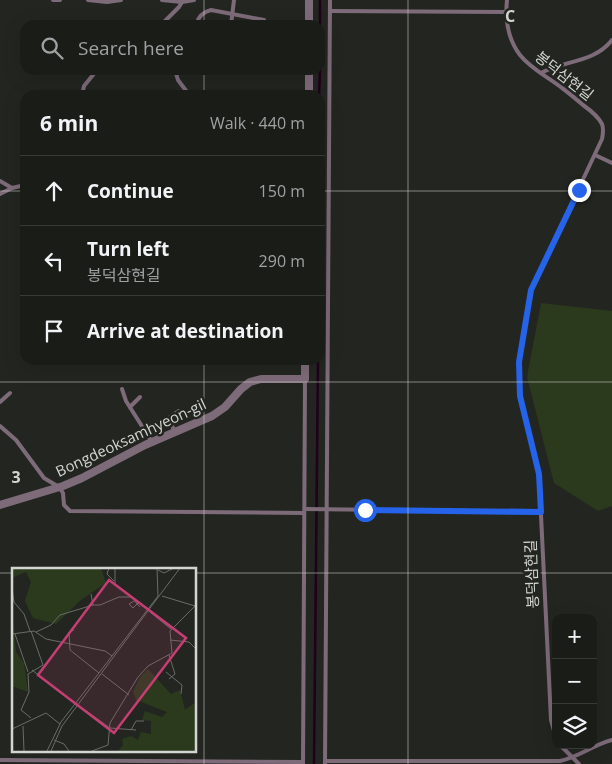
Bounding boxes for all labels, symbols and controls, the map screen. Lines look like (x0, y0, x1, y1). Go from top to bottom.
text: C (505, 5, 515, 27)
search box (20, 20, 325, 75)
icon: search (38, 34, 66, 62)
text: Search here (78, 35, 184, 61)
street label: 봉덕삼현길 (531, 46, 598, 104)
text: 6 min (40, 109, 98, 137)
text: Walk · 440 m (210, 112, 305, 134)
icon: ahead (40, 177, 68, 205)
text: Continue (87, 178, 174, 204)
route end (568, 179, 591, 202)
text: 150 m (259, 180, 305, 202)
text: Turn left (87, 236, 169, 262)
icon: left (40, 247, 68, 275)
text: 290 m (259, 250, 305, 272)
text: 봉덕삼현길 (87, 264, 161, 286)
icon: arrive (40, 317, 68, 345)
text: Arrive at destination (87, 318, 284, 344)
street label: Bongdeoksamhyeon-gil (52, 393, 209, 481)
text: 3 (11, 466, 21, 488)
route start (354, 499, 377, 522)
street label: 봉덕삼현길 (520, 539, 542, 609)
inset map (12, 568, 196, 752)
map controls (552, 614, 597, 749)
button: + (552, 614, 597, 659)
button: − (552, 659, 597, 704)
button: layers (552, 704, 597, 749)

